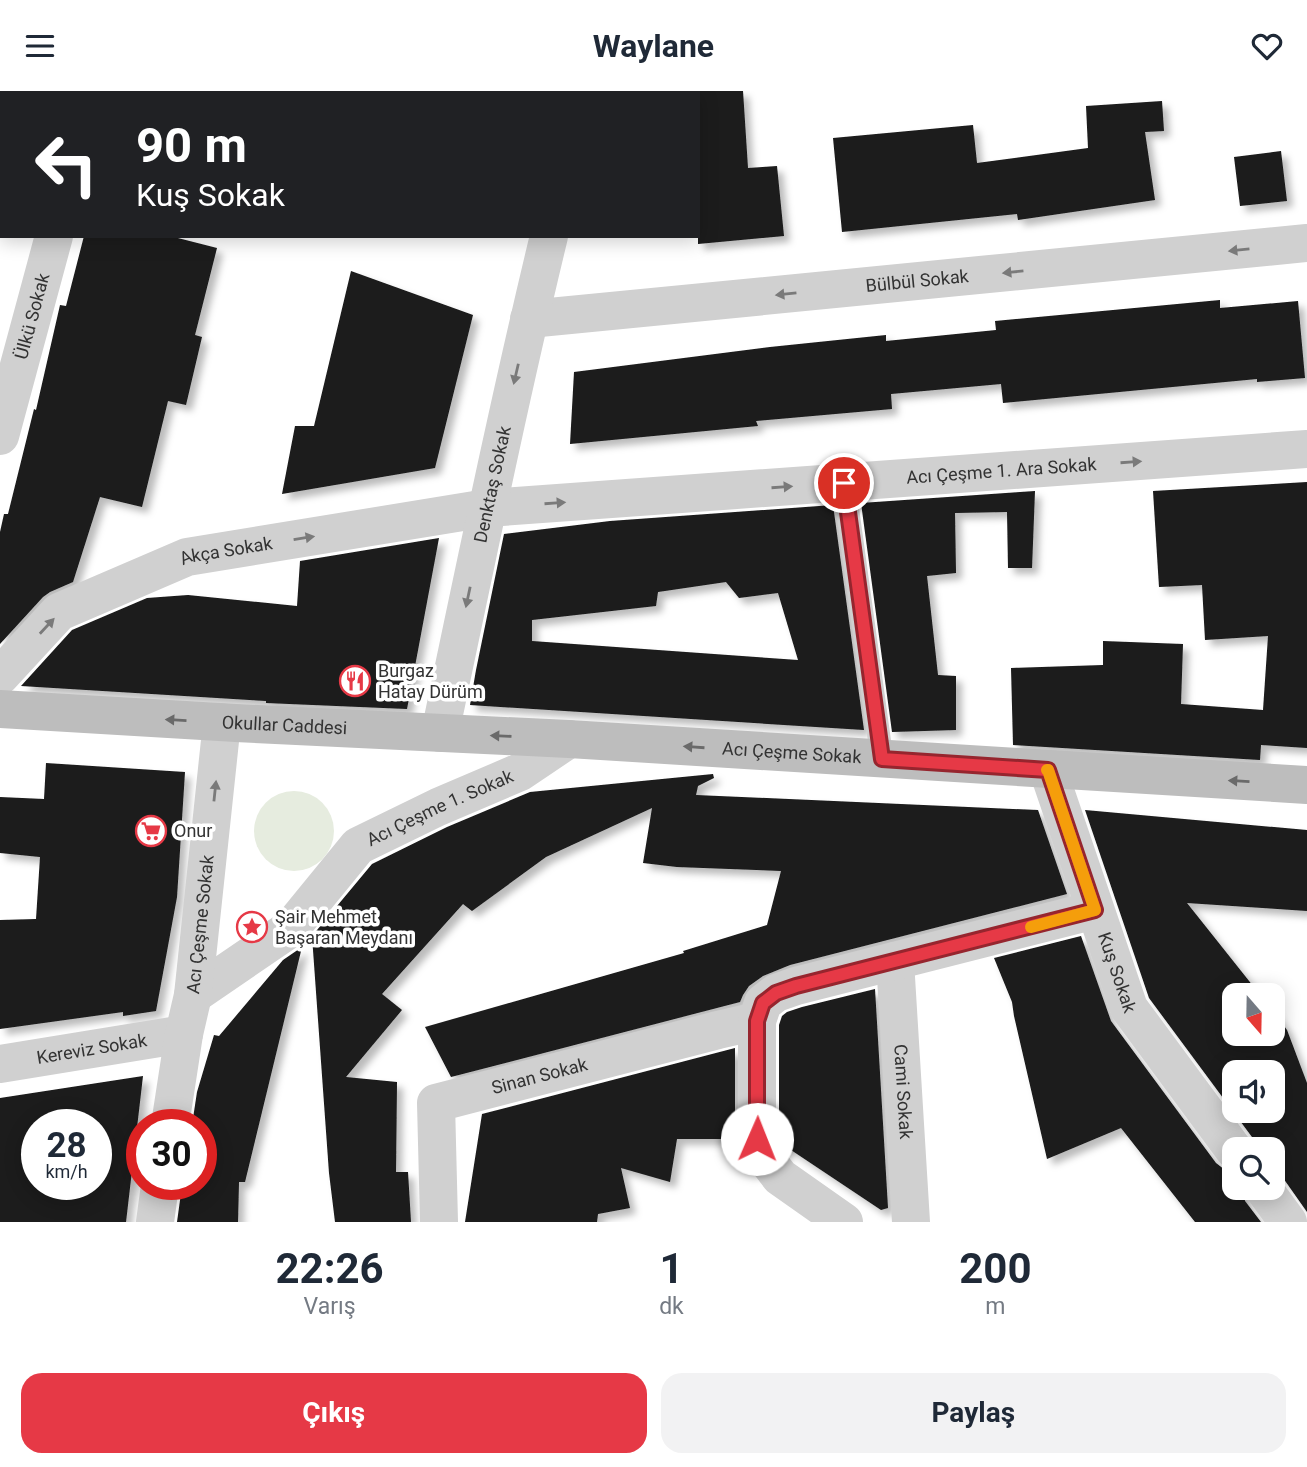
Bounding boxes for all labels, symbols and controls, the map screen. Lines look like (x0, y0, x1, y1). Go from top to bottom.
icon: menu (21, 27, 59, 65)
text: Waylane (593, 27, 714, 65)
icon: heart (1248, 27, 1286, 65)
text: 90 m (136, 117, 247, 174)
icon: left (21, 119, 112, 210)
text: Kuş Sokak (136, 176, 285, 214)
one-way arrow (1228, 245, 1250, 256)
street label: Bülbül Sokak (865, 265, 970, 296)
one-way arrow (1001, 267, 1023, 278)
street label: Ülkü Sokak (10, 270, 54, 362)
one-way arrow (775, 289, 797, 300)
one-way arrow (511, 363, 522, 385)
street label: Denktaş Sokak (469, 423, 515, 545)
pin (814, 453, 874, 513)
street label: Acı Çeşme 1. Ara Sokak (905, 453, 1098, 488)
one-way arrow (1120, 456, 1142, 467)
icon: arrive (825, 464, 863, 502)
one-way arrow (771, 481, 793, 492)
one-way arrow (544, 498, 566, 509)
street label: Akça Sokak (176, 532, 275, 569)
one-way arrow (294, 532, 316, 543)
one-way arrow (463, 586, 474, 608)
one-way arrow (38, 618, 54, 635)
place label: Burgaz Hatay Dürüm (378, 660, 483, 702)
restaurant icon: Burgaz Hatay Dürüm (338, 664, 372, 698)
street label: Okullar Caddesi (221, 711, 348, 738)
one-way arrow (164, 714, 186, 725)
one-way arrow (489, 730, 511, 741)
street label: Acı Çeşme Sokak (722, 738, 863, 767)
one-way arrow (683, 741, 705, 752)
street label: Acı Çeşme 1. Sokak (363, 765, 517, 850)
one-way arrow (1228, 776, 1250, 787)
one-way arrow (209, 780, 220, 802)
supermarket icon: Onur (134, 814, 168, 848)
place label: Onur (174, 820, 212, 841)
street label: Acı Çeşme Sokak (182, 853, 218, 995)
place label: Şair Mehmet Başaran Meydanı (275, 906, 413, 948)
place icon: Şair Mehmet Başaran Meydanı (235, 910, 269, 944)
street label: Kuş Sokak (1094, 929, 1141, 1016)
north arrow (1222, 983, 1284, 1047)
map controls (1222, 983, 1285, 1200)
street label: Kereviz Sokak (35, 1029, 149, 1068)
street label: Cami Sokak (890, 1044, 917, 1141)
street label: Sinan Sokak (489, 1053, 590, 1098)
button: sound (1222, 1060, 1285, 1123)
position arrow (720, 1102, 794, 1176)
speed limit sign: 30 (126, 1109, 217, 1200)
text: 28 (46, 1125, 87, 1166)
button: search (1222, 1137, 1285, 1200)
text: km/h (45, 1161, 88, 1182)
text: 22:26 (275, 1244, 384, 1293)
text: 1 (659, 1244, 684, 1293)
text: 200 (959, 1244, 1032, 1293)
text: Varış (304, 1293, 356, 1320)
text: dk (659, 1293, 684, 1320)
text: m (985, 1293, 1005, 1320)
button: Çıkış (21, 1373, 647, 1453)
button: Paylaş (661, 1373, 1286, 1453)

